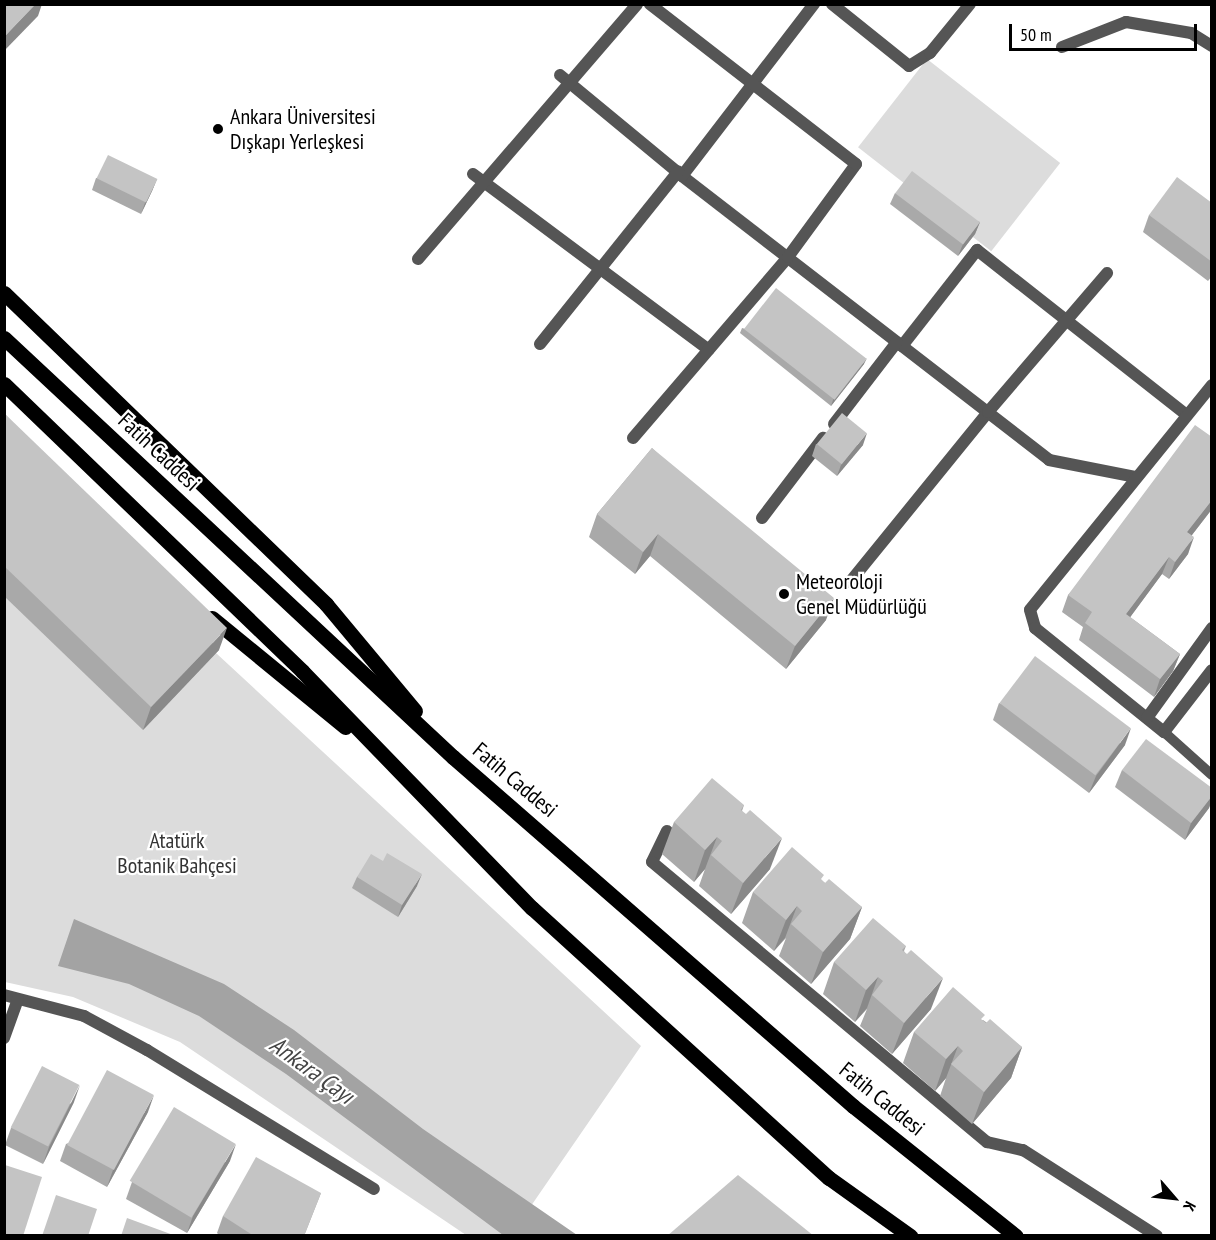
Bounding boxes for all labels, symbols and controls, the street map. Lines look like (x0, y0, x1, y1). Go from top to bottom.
scale bar (1012, 12, 1200, 50)
text: 50 m (1020, 23, 1052, 46)
place label: Ankara Üniversitesi Dışkapı Yerleşkesi (230, 103, 376, 154)
marker: Ankara Üniversitesi Dışkapı Yerleşkesi (211, 122, 225, 136)
street label: Fatih Caddesi (113, 408, 205, 496)
place label: Meteoroloji Genel Müdürlüğü (796, 568, 927, 620)
marker: Meteoroloji Genel Müdürlüğü (777, 587, 791, 601)
street label: Fatih Caddesi (467, 737, 563, 823)
park label: Atatürk Botanik Bahçesi (117, 827, 237, 878)
water label: Ankara Çayı (264, 1030, 360, 1110)
street label: Fatih Caddesi (834, 1057, 930, 1141)
north arrow (1144, 1168, 1204, 1228)
text: K (1179, 1198, 1201, 1215)

